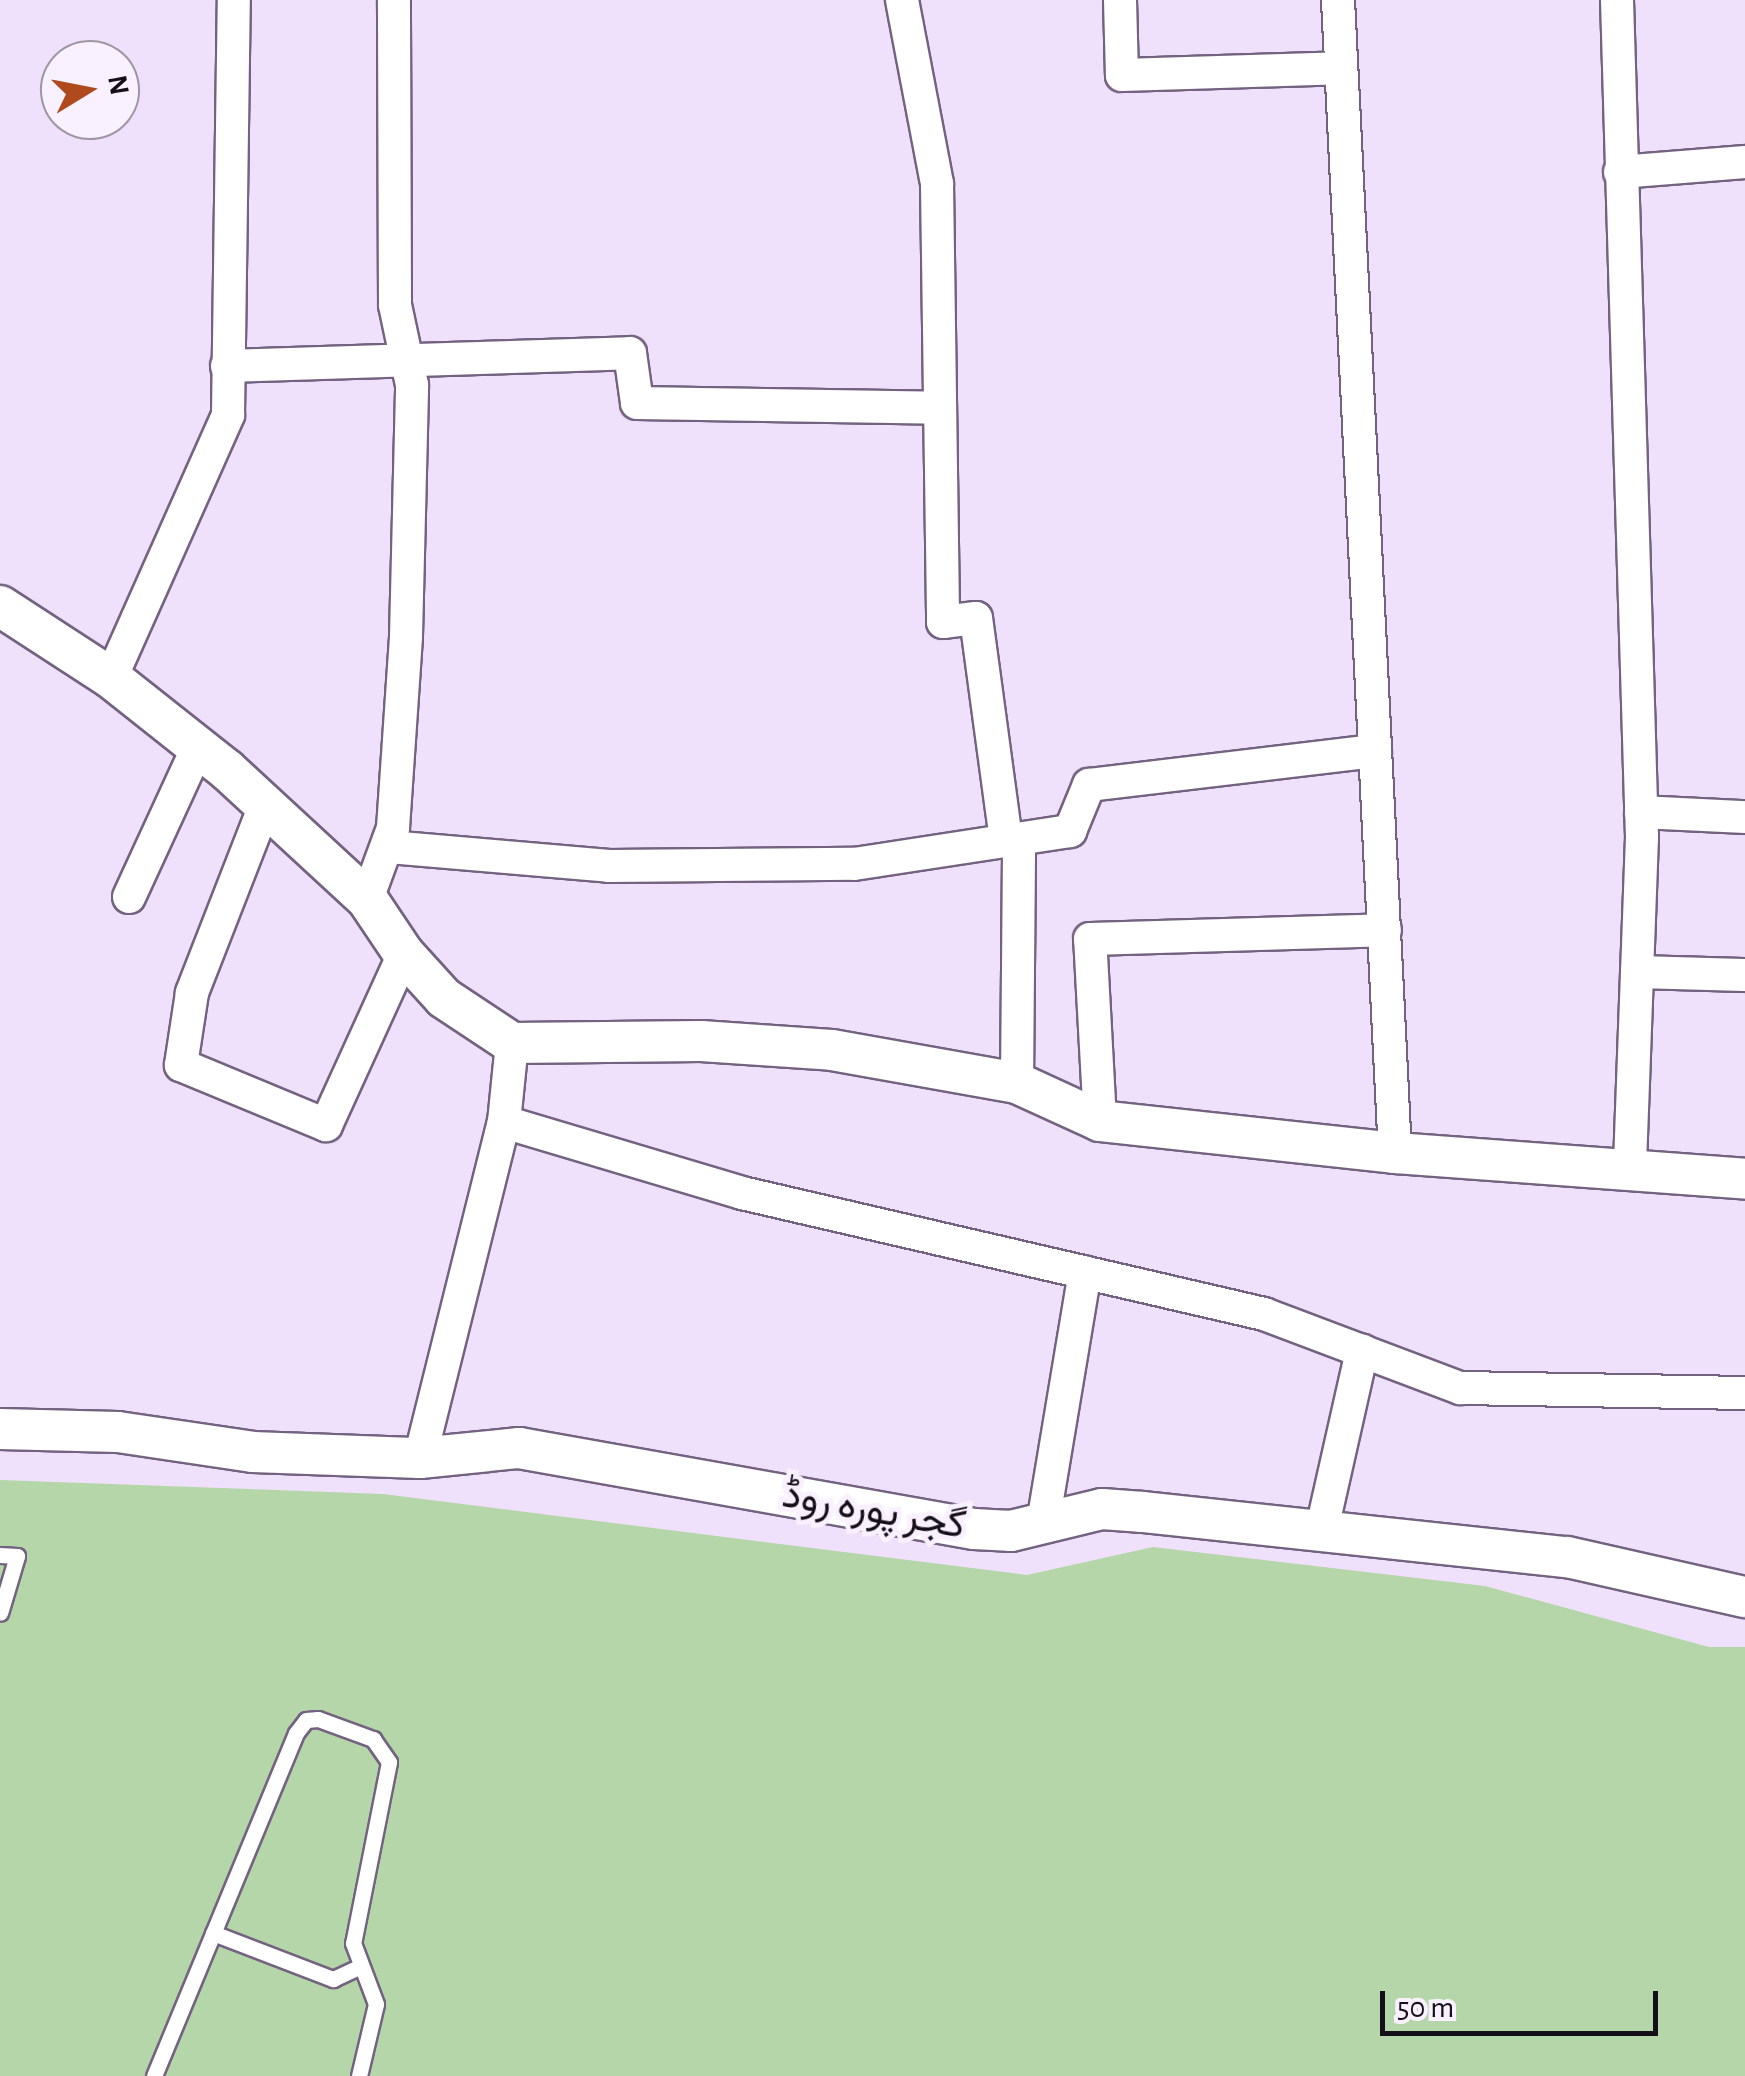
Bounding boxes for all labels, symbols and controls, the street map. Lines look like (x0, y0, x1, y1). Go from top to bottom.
north arrow (40, 40, 140, 140)
text: N (102, 73, 133, 97)
street label: گجر پورہ روڈ (779, 1470, 969, 1550)
scale bar (1385, 1971, 1662, 2033)
text: 50 m (1397, 1993, 1454, 2023)

